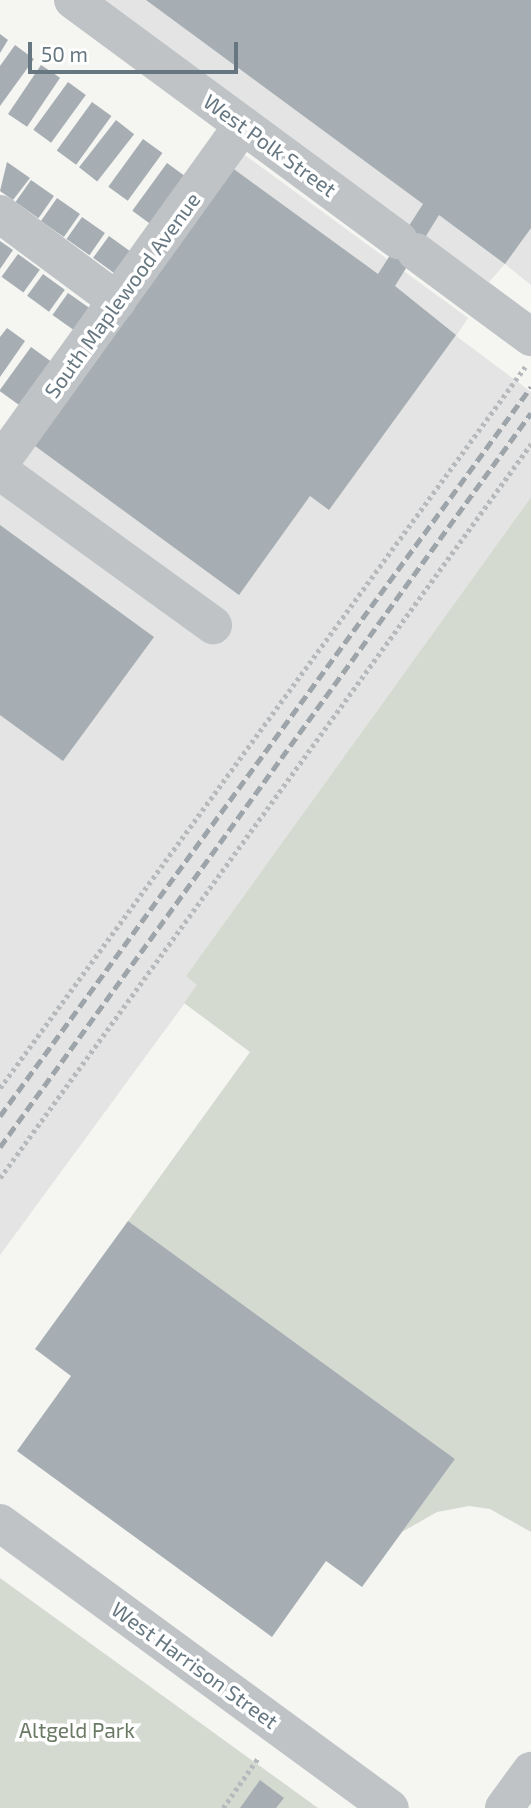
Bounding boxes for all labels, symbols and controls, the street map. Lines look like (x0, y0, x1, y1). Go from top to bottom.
scale bar (32, 28, 242, 72)
text: 50 m (41, 41, 88, 66)
street label: West Polk Street (199, 88, 341, 202)
street label: South Maplewood Avenue (39, 187, 205, 403)
street label: West Harrison Street (107, 1596, 283, 1734)
park label: Altgeld Park (19, 1717, 135, 1743)

